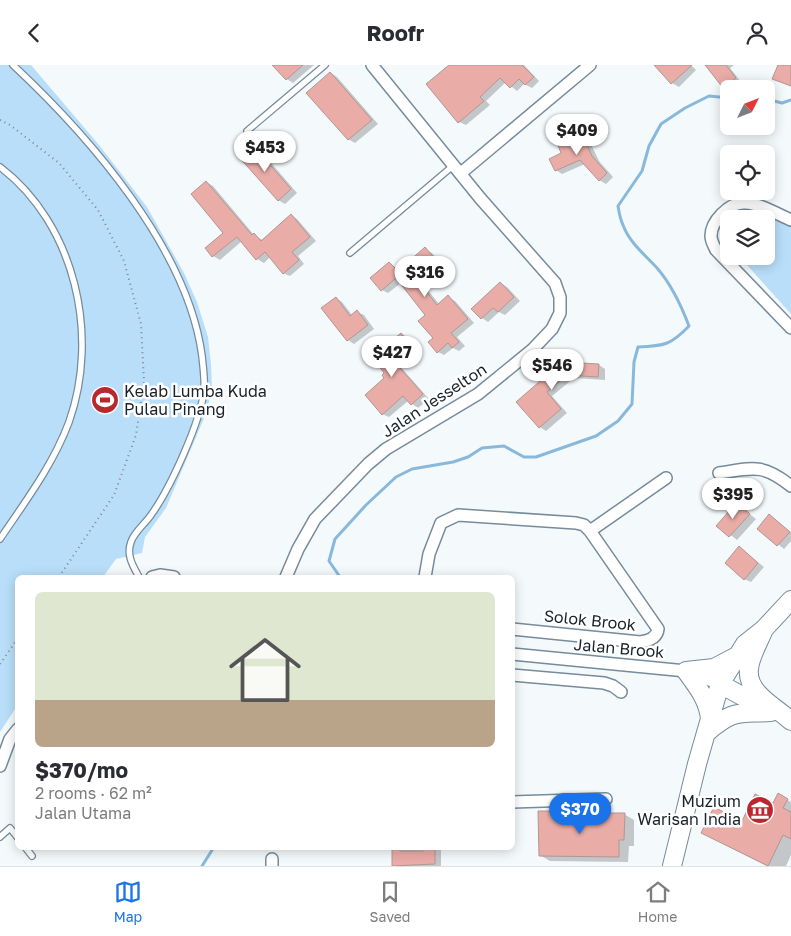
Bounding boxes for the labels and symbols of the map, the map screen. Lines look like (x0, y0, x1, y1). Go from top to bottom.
north arrow (720, 80, 775, 135)
pin: $409 (547, 113, 607, 156)
pin: $453 (235, 131, 295, 173)
pin: $316 (395, 255, 455, 298)
pin: $427 (362, 335, 422, 378)
pin: $546 (522, 349, 582, 391)
street label: Jalan Jesselton (378, 359, 490, 441)
place label: Kelab Lumba Kuda Pulau Pinang (124, 381, 267, 419)
sports icon: Kelab Lumba Kuda Pulau Pinang (90, 385, 120, 415)
pin: $395 (703, 477, 763, 520)
street label: Solok Brook (543, 605, 637, 635)
street label: Jalan Brook (573, 634, 665, 662)
place label: Muzium Warisan India (637, 791, 741, 829)
pin: $370 (550, 793, 610, 835)
museum icon: Muzium Warisan India (745, 795, 775, 825)

